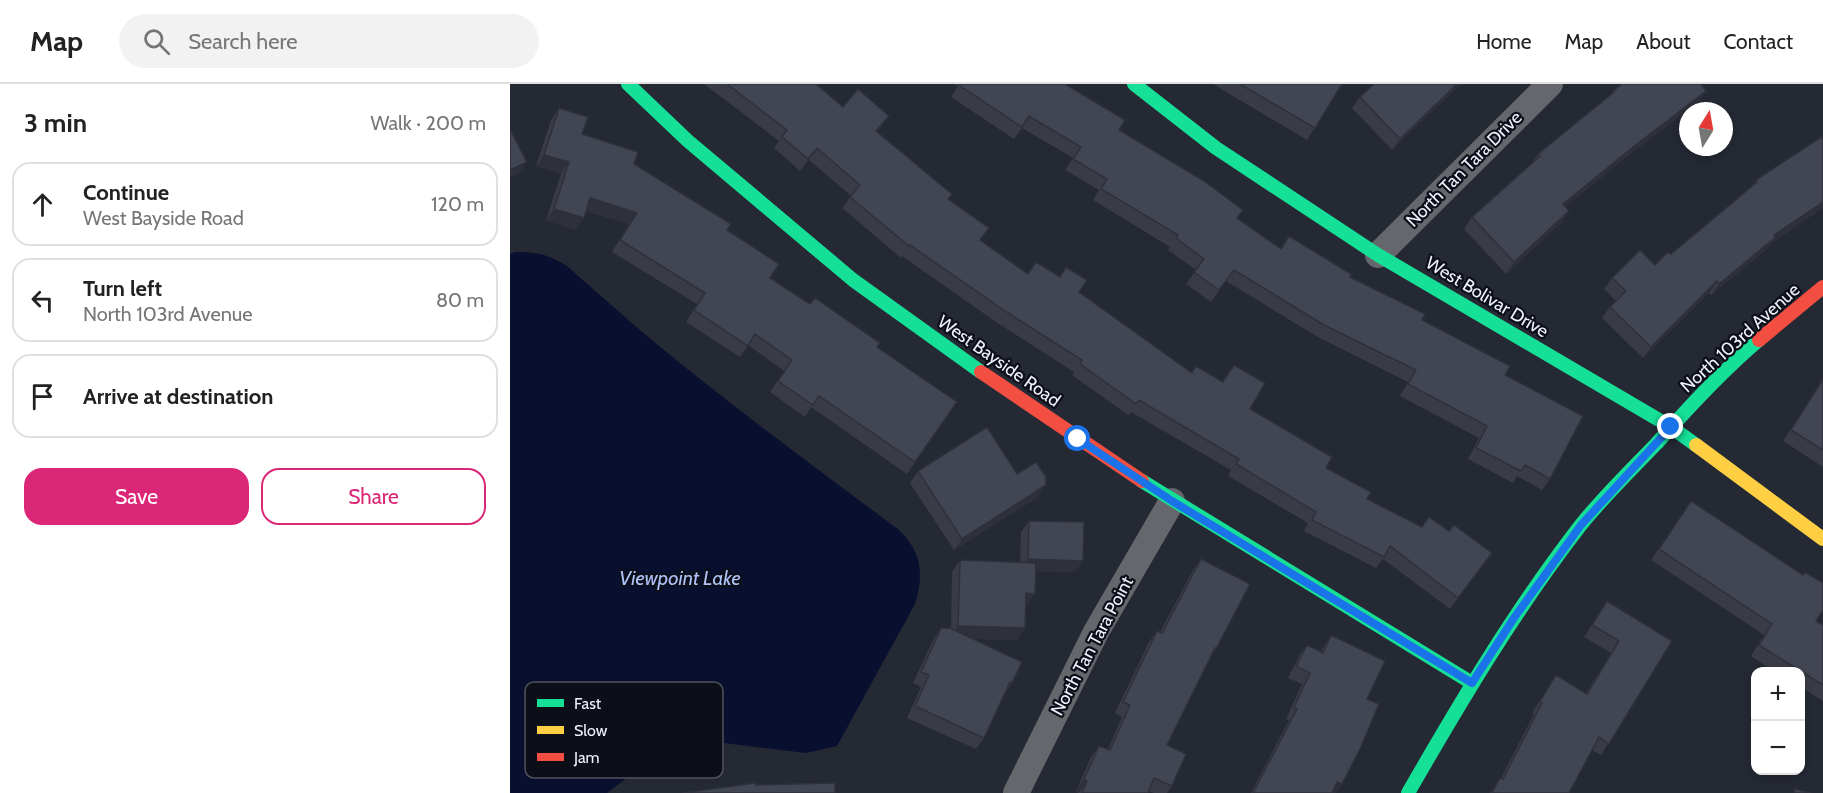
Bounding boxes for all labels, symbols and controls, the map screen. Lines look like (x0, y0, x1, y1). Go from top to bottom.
search box (119, 14, 539, 68)
text: Map (30, 24, 83, 58)
icon: search (140, 25, 173, 58)
text: Search here (188, 28, 297, 55)
text: Home (1476, 29, 1532, 54)
text: Map (1565, 29, 1603, 54)
text: About (1636, 29, 1690, 54)
text: Contact (1723, 29, 1793, 54)
north arrow (1679, 102, 1733, 156)
street label: North Tan Tara Drive (1401, 106, 1527, 232)
text: 3 min (24, 107, 87, 139)
text: Walk · 200 m (370, 111, 486, 135)
text: Continue (83, 179, 169, 206)
icon: ahead (26, 188, 59, 221)
text: 120 m (431, 192, 484, 216)
text: West Bayside Road (83, 206, 244, 230)
street label: West Bolivar Drive (1422, 252, 1552, 342)
text: Turn left (83, 275, 162, 302)
street label: North 103rd Avenue (1676, 279, 1804, 397)
icon: left (26, 284, 59, 317)
text: 80 m (436, 288, 484, 312)
text: North 103rd Avenue (83, 302, 253, 326)
street label: West Bayside Road (933, 310, 1065, 412)
icon: arrive (26, 380, 59, 413)
text: Arrive at destination (83, 383, 273, 410)
route end (1657, 413, 1683, 439)
route start (1064, 425, 1090, 451)
button: Save (24, 468, 249, 525)
button: Share (261, 468, 486, 525)
water label: Viewpoint Lake (619, 566, 741, 590)
street label: North Tan Tara Point (1046, 573, 1138, 719)
map controls (1751, 667, 1805, 775)
button: + (1751, 667, 1805, 721)
legend (525, 682, 723, 778)
text: Fast (574, 694, 602, 713)
text: Slow (574, 721, 608, 740)
button: − (1751, 721, 1805, 775)
text: Jam (573, 748, 600, 767)

